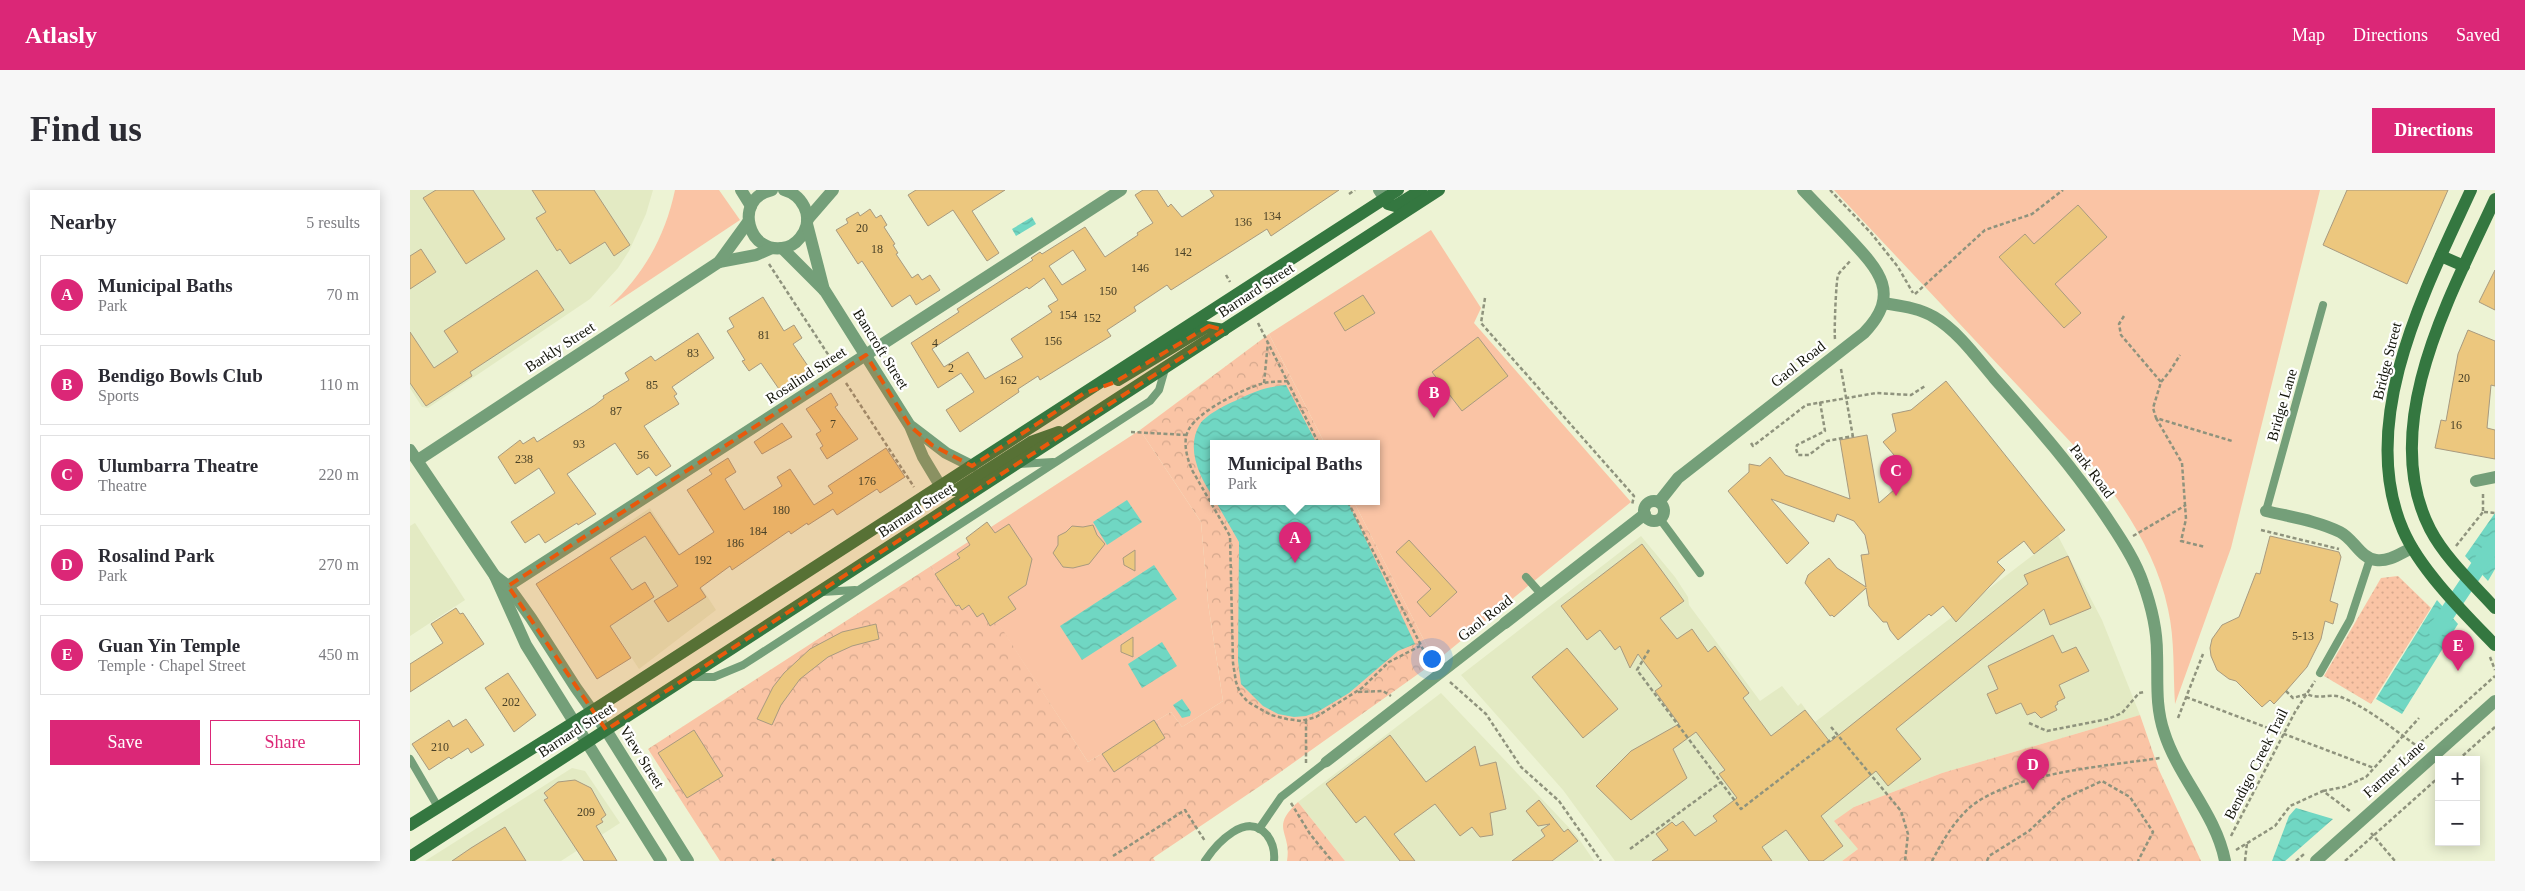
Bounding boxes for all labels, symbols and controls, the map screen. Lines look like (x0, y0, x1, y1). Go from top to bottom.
text: Atlasly (25, 22, 97, 48)
text: Map (2292, 25, 2325, 45)
text: Directions (2353, 25, 2428, 45)
text: Saved (2456, 25, 2500, 45)
button: Directions (2372, 108, 2495, 153)
text: Find us (30, 110, 142, 149)
house number: 134 (1263, 209, 1281, 223)
text: Nearby (50, 210, 117, 234)
text: 5 results (306, 214, 360, 231)
house number: 136 (1234, 215, 1252, 229)
house number: 20 (856, 221, 868, 235)
house number: 18 (871, 242, 883, 256)
house number: 142 (1174, 245, 1192, 259)
street label: Barnard Street (1215, 259, 1298, 320)
house number: 146 (1131, 261, 1149, 275)
text: Municipal Baths (98, 275, 233, 296)
house number: 150 (1099, 284, 1117, 298)
text: A (61, 286, 73, 303)
text: 70 m (327, 286, 359, 303)
text: Park (98, 297, 127, 314)
street label: Bancroft Street (850, 306, 912, 393)
house number: 154 (1059, 308, 1077, 322)
house number: 152 (1083, 311, 1101, 325)
street label: Barkly Street (522, 318, 598, 375)
street label: Bridge Street (2370, 320, 2405, 402)
house number: 81 (758, 328, 770, 342)
house number: 156 (1044, 334, 1062, 348)
house number: 4 (932, 336, 938, 350)
street label: Gaol Road (1768, 338, 1829, 390)
street label: Rosalind Street (763, 343, 850, 407)
house number: 83 (687, 346, 699, 360)
house number: 2 (948, 361, 954, 375)
text: Bendigo Bowls Club (98, 365, 263, 386)
street label: Bridge Lane (2264, 367, 2300, 443)
house number: 20 (2458, 371, 2470, 385)
house number: 162 (999, 373, 1017, 387)
text: B (62, 376, 72, 393)
text: 110 m (319, 376, 359, 393)
pin: B (1418, 377, 1450, 418)
house number: 85 (646, 378, 658, 392)
text: Sports (98, 387, 139, 404)
house number: 87 (610, 404, 622, 418)
house number: 7 (830, 417, 836, 431)
house number: 16 (2450, 418, 2462, 432)
house number: 93 (573, 437, 585, 451)
popup (1210, 440, 1380, 505)
street label: Park Road (2067, 441, 2118, 501)
house number: 56 (637, 448, 649, 462)
house number: 238 (515, 452, 533, 466)
text: Municipal Baths (1228, 453, 1362, 474)
text: Ulumbarra Theatre (98, 455, 258, 476)
pin: C (1880, 455, 1912, 496)
text: C (61, 466, 73, 483)
text: 220 m (319, 466, 359, 483)
house number: 176 (858, 474, 876, 488)
text: Park (1228, 475, 1257, 492)
text: Theatre (98, 477, 147, 494)
street label: Barnard Street (875, 479, 958, 540)
house number: 180 (772, 503, 790, 517)
pin: A (1279, 522, 1311, 563)
house number: 184 (749, 524, 767, 538)
house number: 186 (726, 536, 744, 550)
text: Rosalind Park (98, 545, 215, 566)
house number: 192 (694, 553, 712, 567)
text: D (61, 556, 73, 573)
text: 270 m (319, 556, 359, 573)
text: Park (98, 567, 127, 584)
street label: Gaol Road (1455, 592, 1516, 644)
house number: 5-13 (2292, 629, 2314, 643)
pin: E (2442, 630, 2474, 671)
text: Guan Yin Temple (98, 635, 240, 656)
text: E (62, 646, 72, 663)
text: 450 m (319, 646, 359, 663)
your location (1419, 646, 1445, 672)
text: Temple · Chapel Street (98, 657, 246, 674)
house number: 202 (502, 695, 520, 709)
street label: Barnard Street (535, 699, 618, 760)
street label: Bendigo Creek Trail (2221, 706, 2291, 822)
button: Save (50, 720, 200, 765)
button: Share (210, 720, 360, 765)
street label: View Street (617, 723, 668, 792)
street label: Farmer Lane (2360, 737, 2428, 801)
house number: 210 (431, 740, 449, 754)
pin: D (2017, 749, 2049, 790)
map controls (2435, 756, 2480, 846)
button: + (2435, 756, 2480, 801)
button: − (2435, 801, 2480, 846)
house number: 209 (577, 805, 595, 819)

